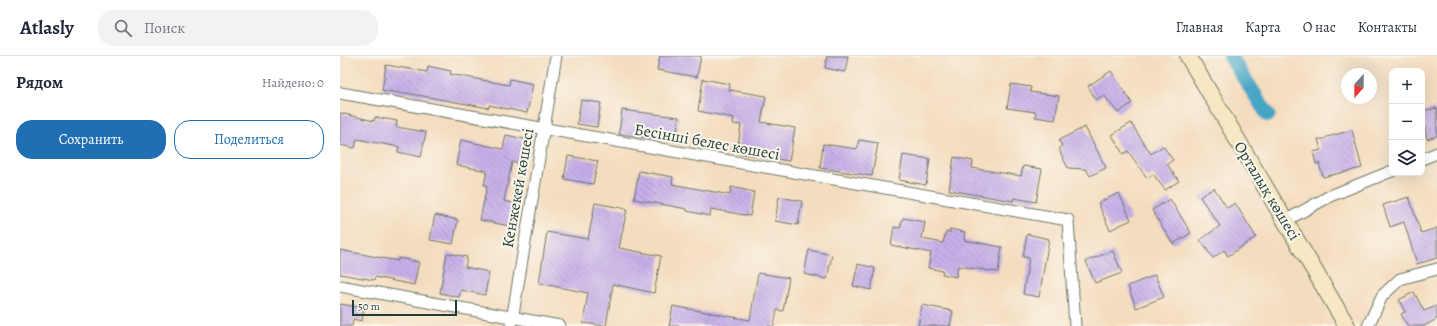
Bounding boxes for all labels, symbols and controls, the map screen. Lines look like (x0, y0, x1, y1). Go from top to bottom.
search box (98, 10, 378, 46)
text: Atlasly (20, 15, 74, 41)
icon: search (112, 17, 134, 39)
text: Поиск (144, 18, 185, 38)
text: Главная (1176, 18, 1223, 37)
text: Карта (1245, 18, 1281, 37)
text: О нас (1303, 18, 1336, 37)
text: Контакты (1358, 18, 1417, 37)
north arrow (1341, 68, 1377, 104)
map controls (1389, 68, 1425, 176)
button: + (1389, 68, 1425, 104)
text: Рядом (16, 71, 63, 94)
text: Найдено: 0 (262, 74, 324, 91)
button: − (1389, 104, 1425, 140)
street label: Бесінші белес көшесі (633, 118, 781, 166)
button: Сохранить (16, 120, 166, 159)
button: Поделиться (174, 120, 324, 159)
street label: Кенжекей көшесі (497, 126, 539, 250)
street label: Орталық көшесі (1229, 137, 1305, 245)
button: layers (1389, 140, 1425, 176)
scale bar (352, 298, 457, 317)
text: 50 m (358, 299, 380, 314)

